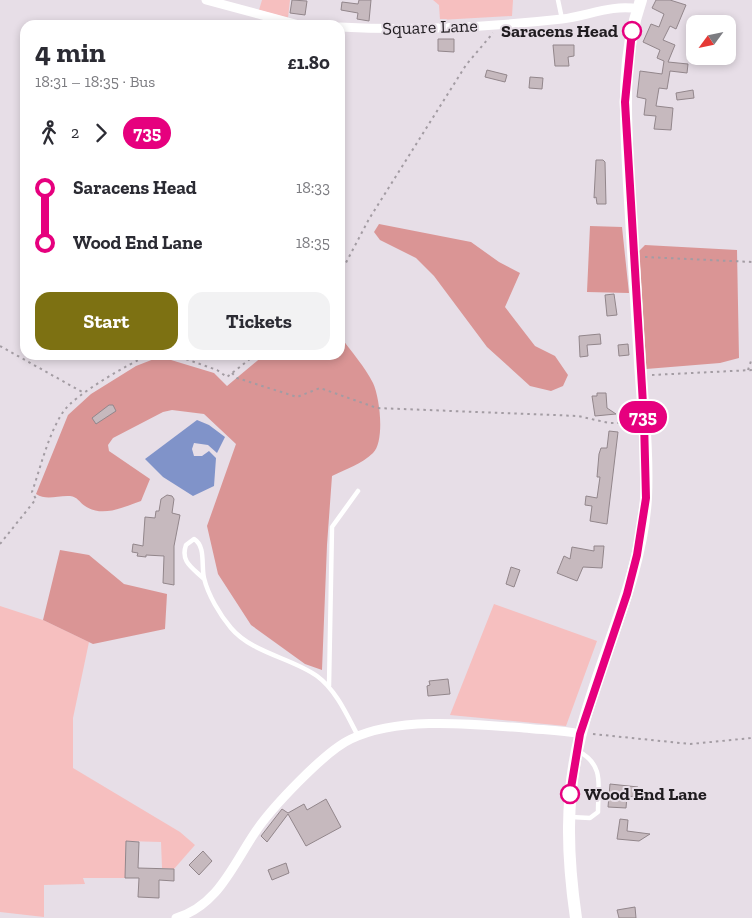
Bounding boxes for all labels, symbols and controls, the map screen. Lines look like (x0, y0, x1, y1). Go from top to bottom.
street label: Square Lane (382, 14, 478, 40)
north arrow (686, 15, 736, 65)
map controls (686, 15, 736, 65)
place label: Saracens Head (501, 20, 619, 42)
marker: Saracens Head (622, 21, 642, 41)
text: 4 min (35, 36, 106, 69)
text: £1.80 (287, 51, 330, 74)
text: 18:31 – 18:35 · Bus (35, 72, 155, 91)
icon: walk (35, 119, 63, 147)
icon: forward (87, 119, 115, 147)
text: 735 (133, 122, 161, 144)
text: 2 (71, 123, 79, 142)
text: Saracens Head (73, 176, 197, 199)
text: 18:33 (296, 178, 330, 197)
text: Wood End Lane (73, 231, 203, 254)
text: 18:35 (296, 233, 330, 252)
button: Start (35, 292, 178, 350)
button: Tickets (188, 292, 330, 350)
line badge: 735 (614, 401, 672, 433)
text: 735 (629, 406, 657, 428)
place label: Wood End Lane (584, 783, 707, 805)
marker: Wood End Lane (560, 784, 580, 804)

